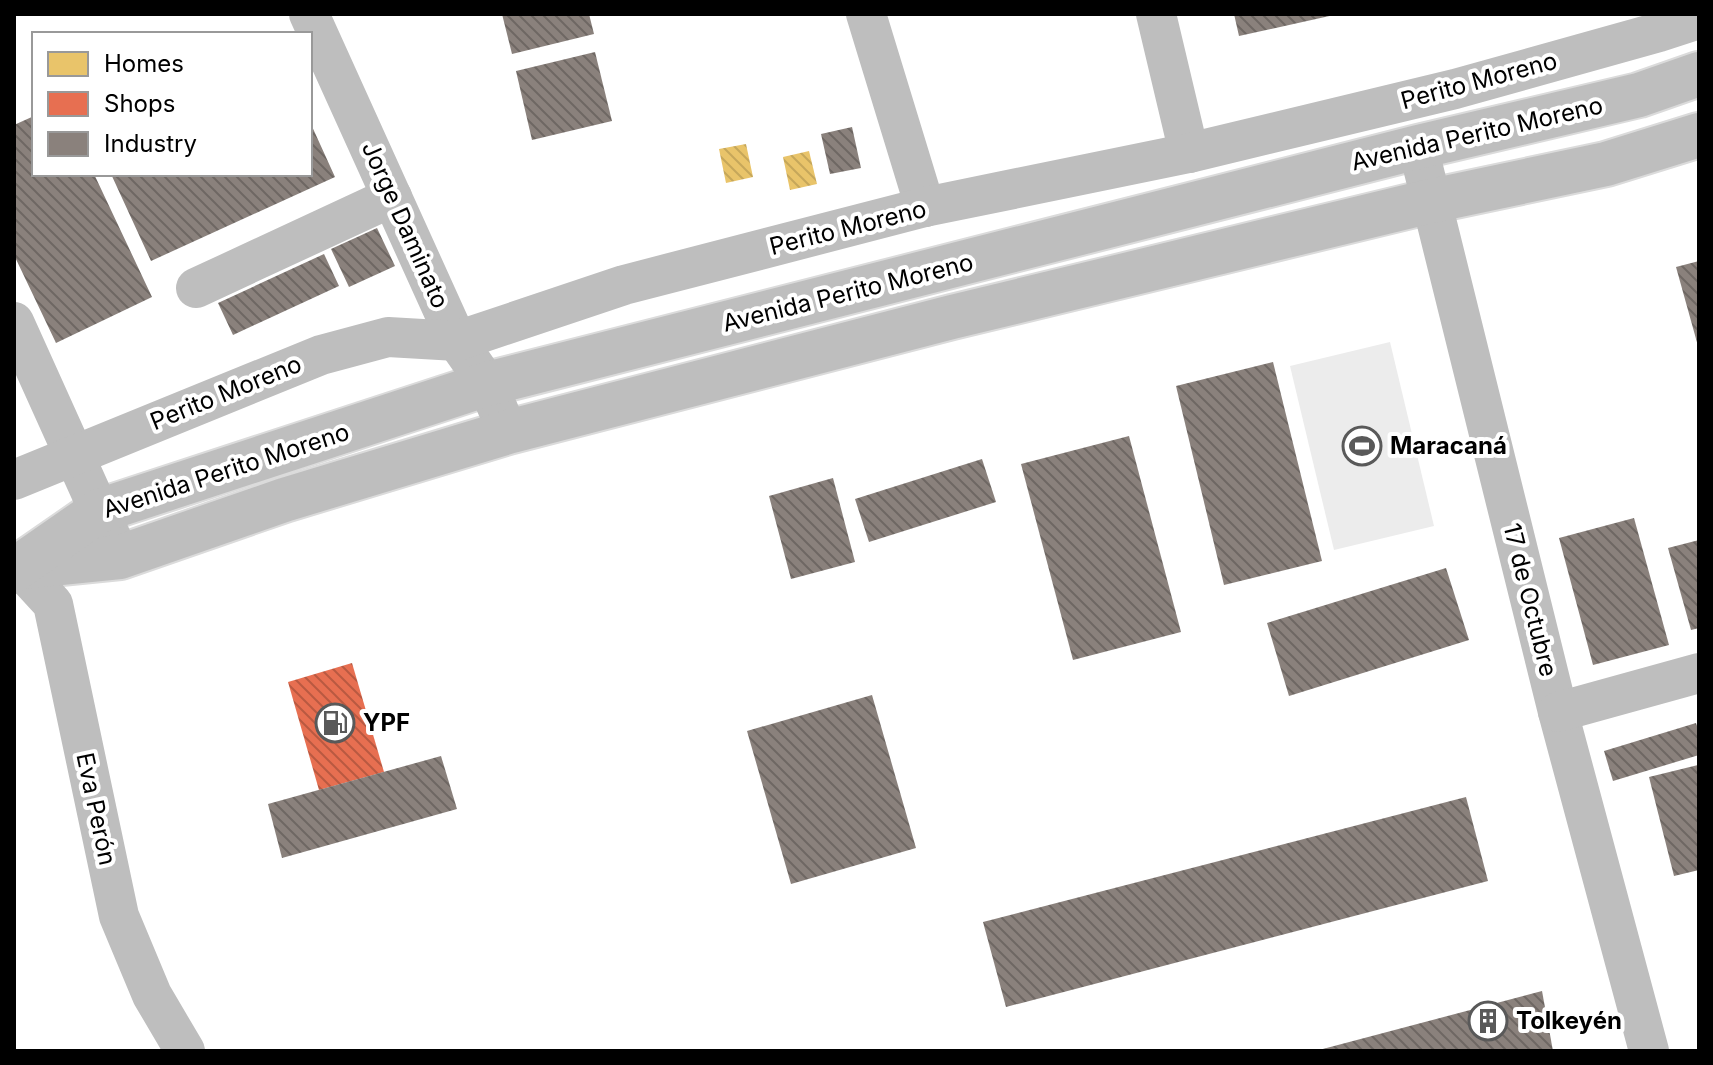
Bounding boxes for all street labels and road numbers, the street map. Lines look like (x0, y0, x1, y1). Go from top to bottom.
street label: Perito Moreno (1398, 46, 1560, 115)
street label: Avenida Perito Moreno (1348, 90, 1606, 177)
street label: Jorge Daminato (356, 137, 455, 313)
street label: Perito Moreno (767, 194, 929, 261)
street label: Avenida Perito Moreno (720, 247, 976, 338)
street label: Perito Moreno (146, 349, 306, 436)
street label: Avenida Perito Moreno (99, 417, 353, 524)
street label: 17 de Octubre (1497, 520, 1564, 680)
street label: Eva Perón (70, 750, 123, 868)

